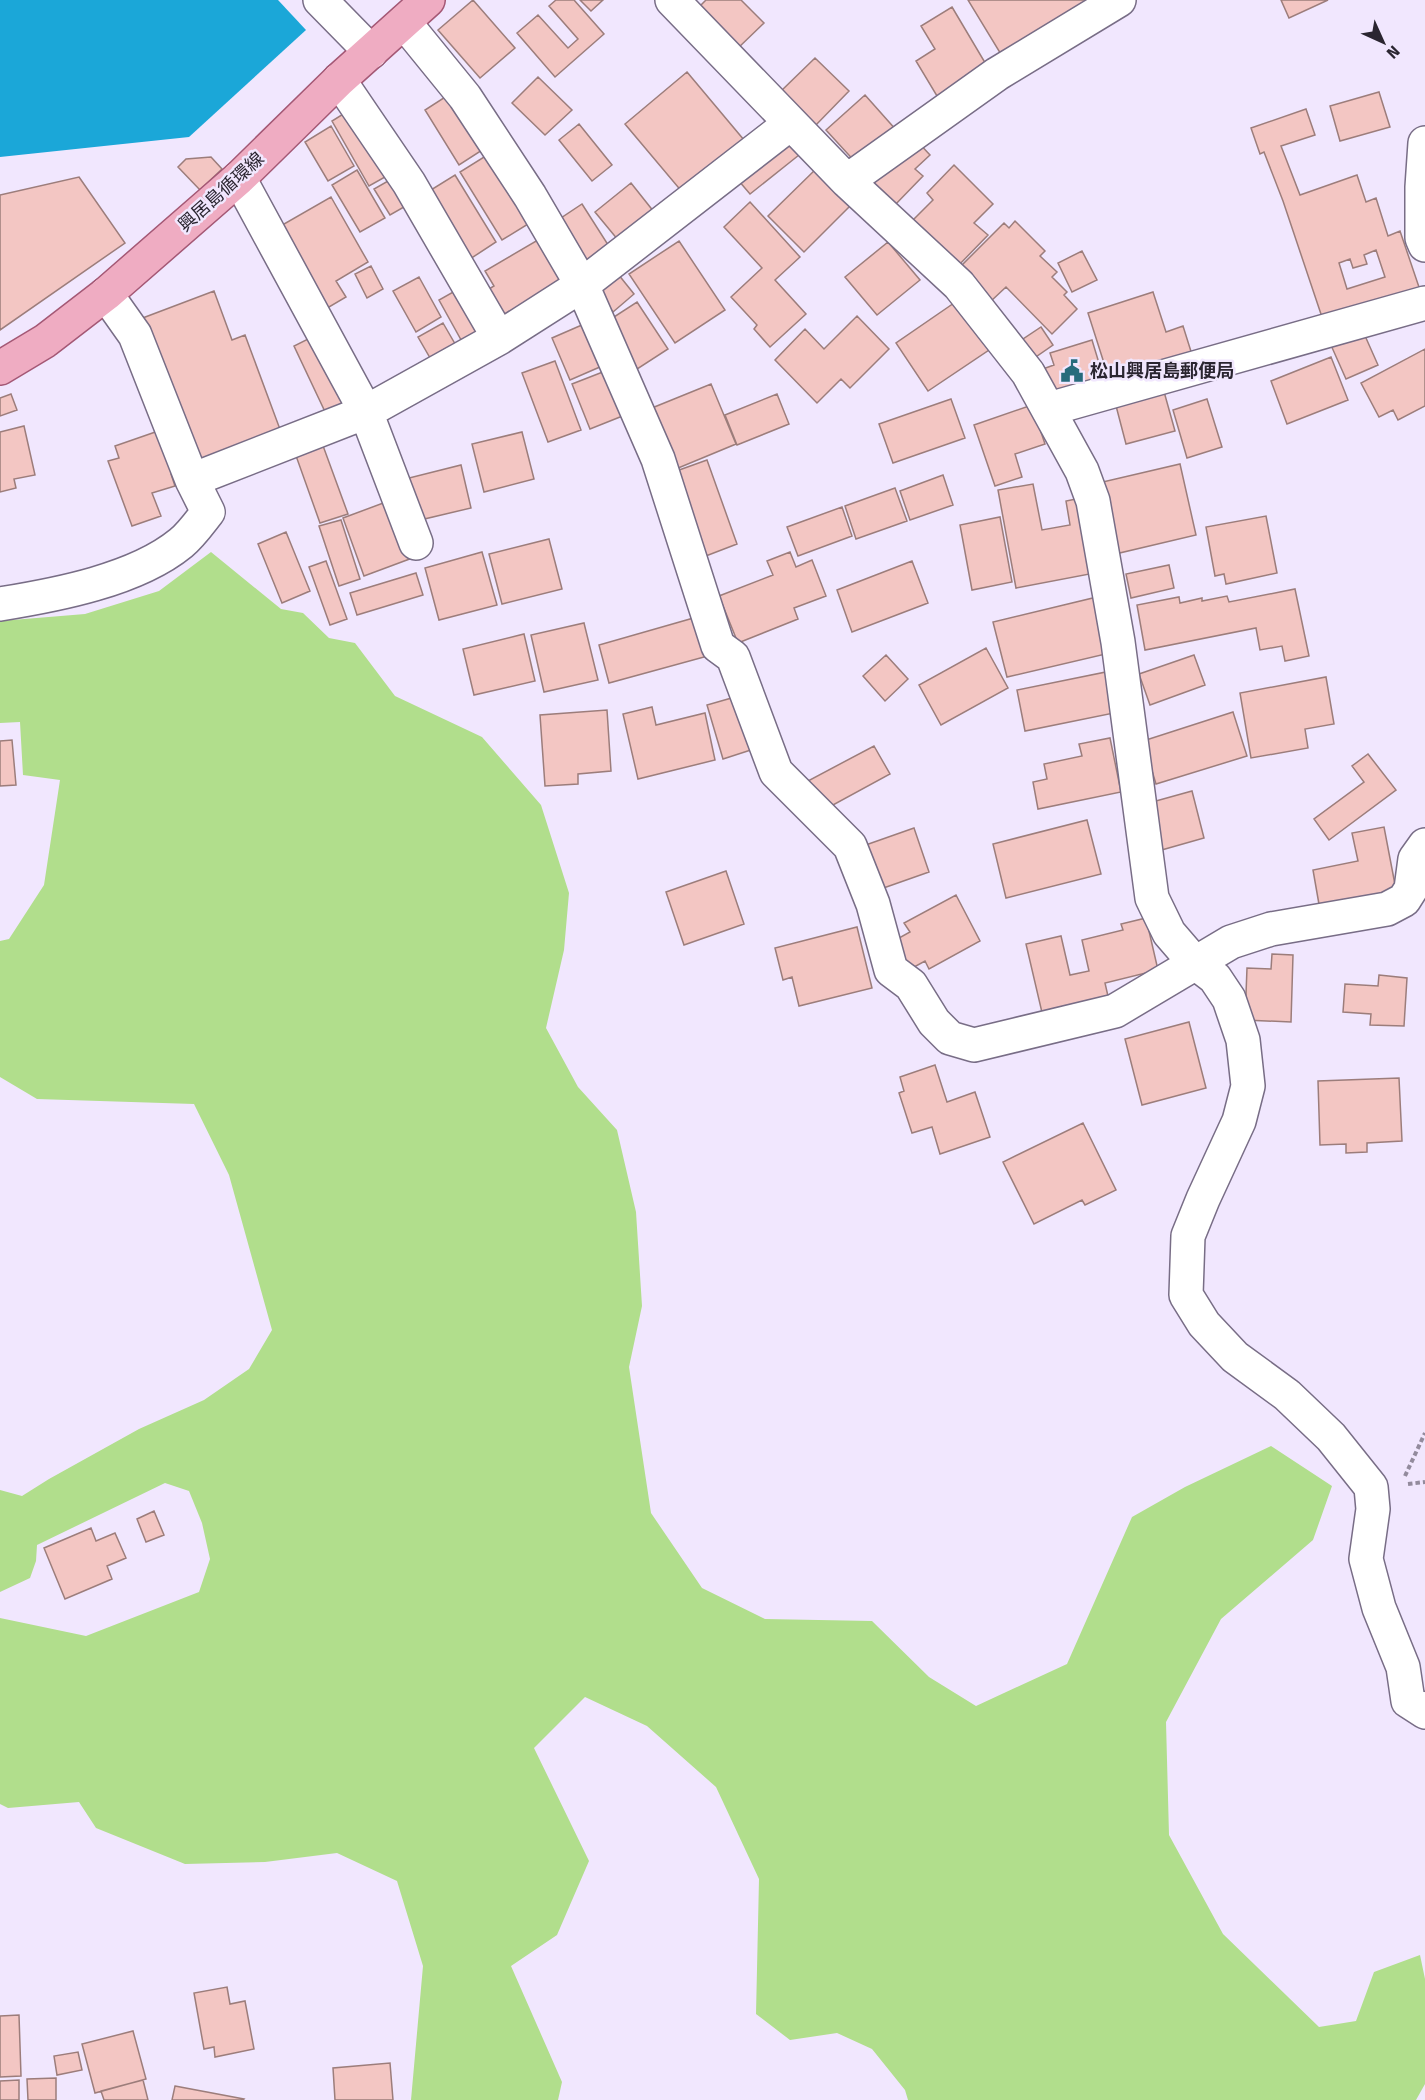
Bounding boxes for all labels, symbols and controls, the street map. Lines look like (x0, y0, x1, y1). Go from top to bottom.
north arrow (1353, 12, 1413, 72)
text: N (1383, 42, 1404, 63)
street label: 興居島循環線 (174, 148, 268, 236)
public building icon: 松山興居島郵便局 (1059, 358, 1085, 384)
place label: 松山興居島郵便局 (1090, 360, 1234, 382)

